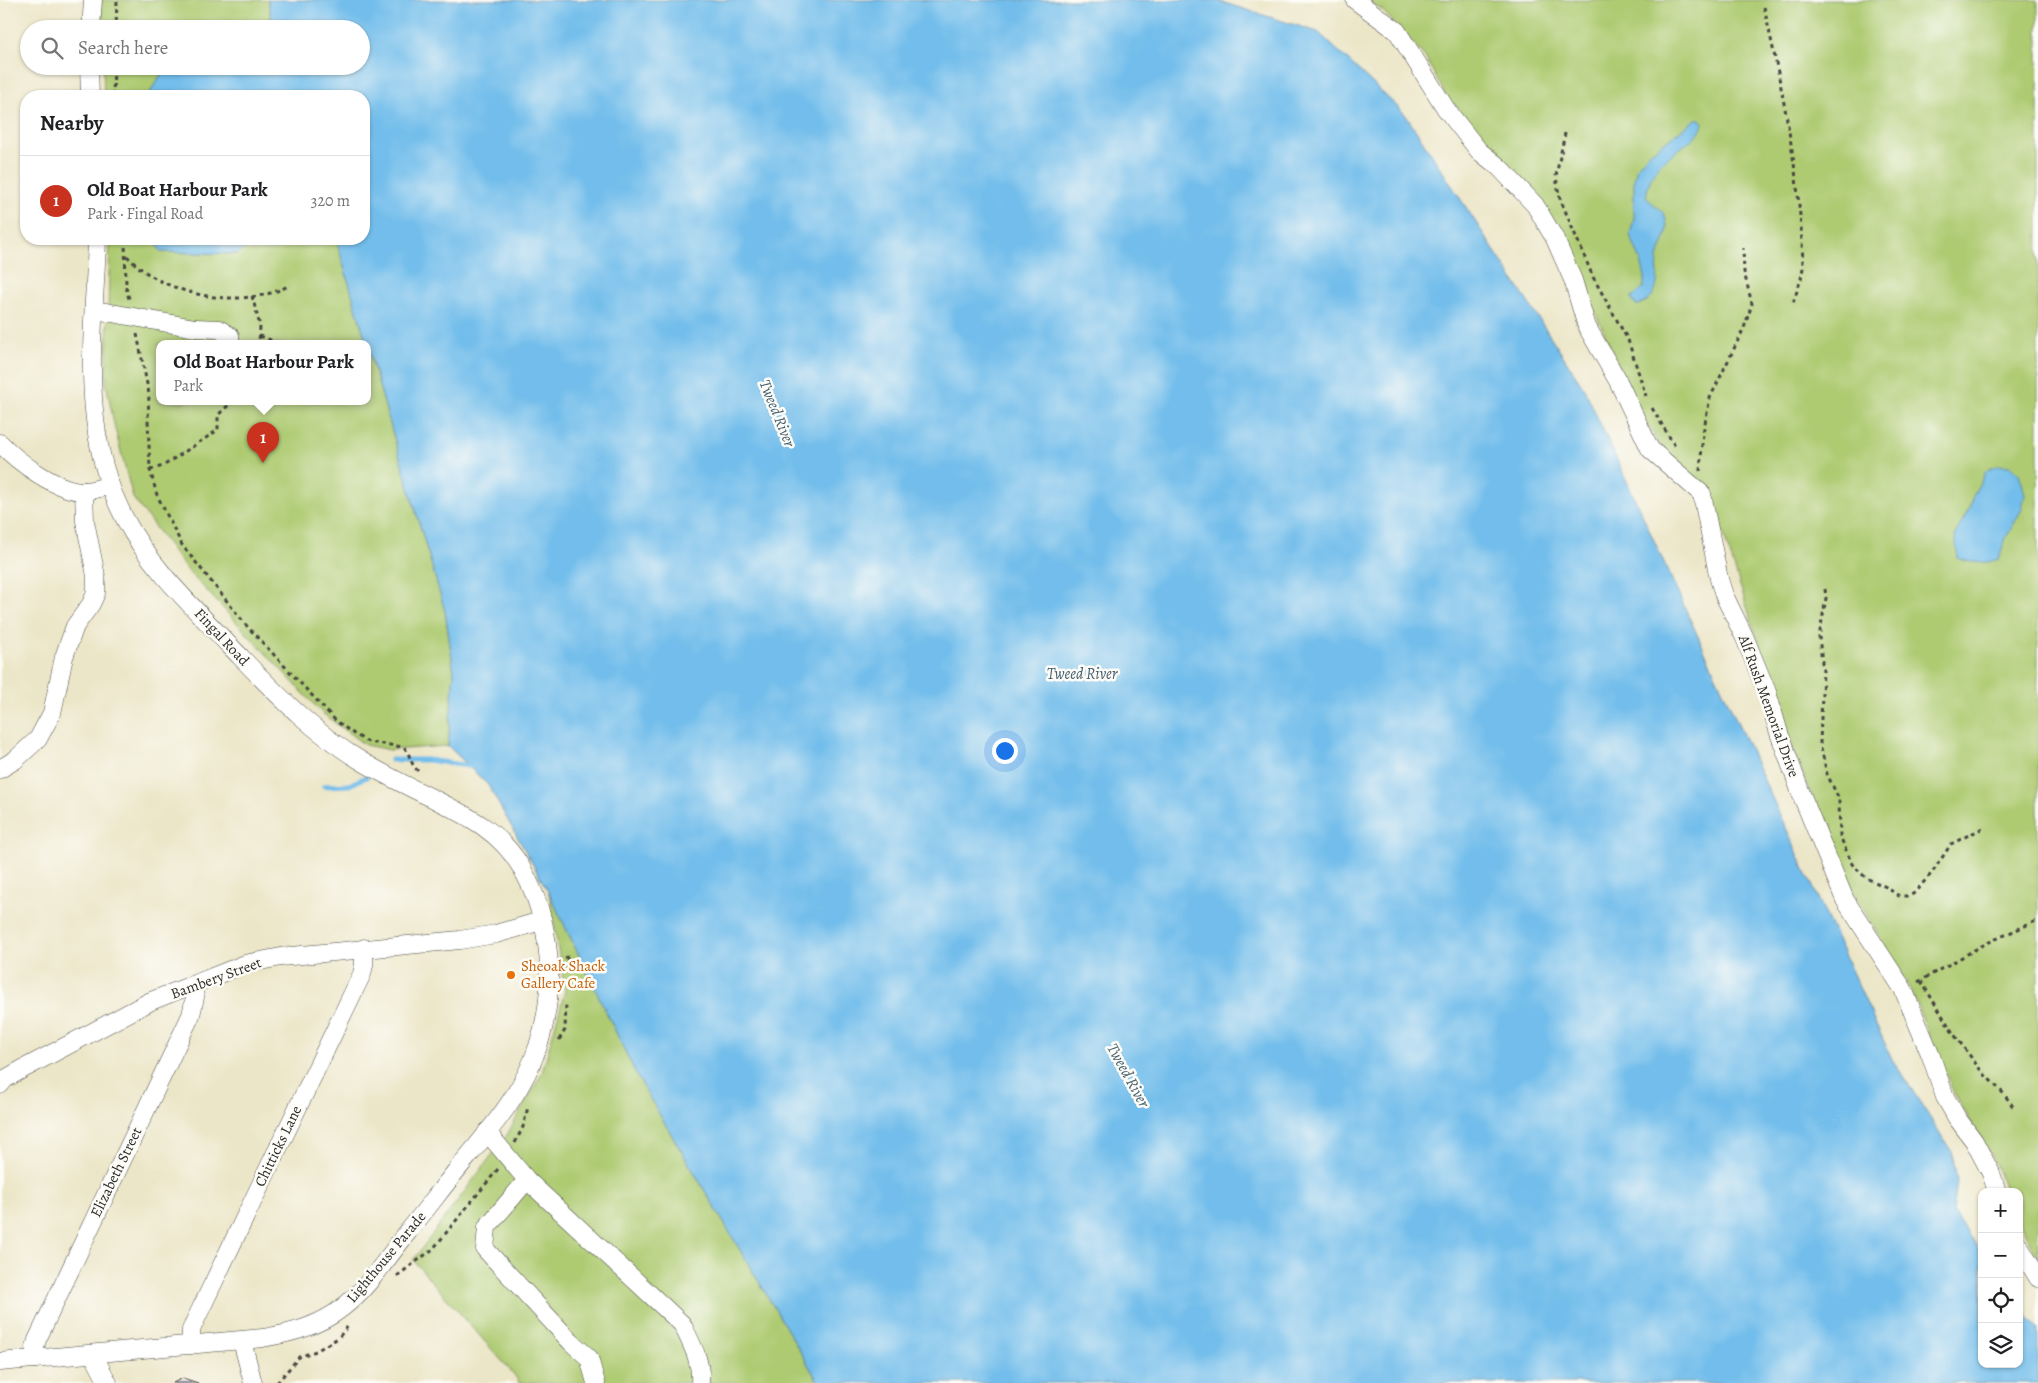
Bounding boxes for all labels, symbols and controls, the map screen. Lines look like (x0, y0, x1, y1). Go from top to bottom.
search box (20, 20, 370, 75)
icon: search (38, 34, 66, 62)
text: Search here (78, 35, 168, 61)
text: Nearby (40, 109, 103, 137)
text: Old Boat Harbour Park (87, 177, 268, 203)
text: 1 (53, 190, 59, 212)
text: 320 m (311, 190, 350, 212)
text: Park · Fingal Road (87, 203, 203, 225)
popup (156, 340, 371, 405)
text: Old Boat Harbour Park (173, 349, 354, 375)
text: Park (173, 375, 203, 397)
water label: Tweed River (754, 377, 801, 451)
pin: 1 (247, 422, 279, 463)
street label: Fingal Road (190, 604, 255, 671)
street label: Alf Rush Memorial Drive (1734, 631, 1804, 780)
water label: Tweed River (1047, 663, 1118, 685)
your location (992, 738, 1018, 764)
street label: Bambery Street (168, 952, 264, 1004)
place label: Sheoak Shack Gallery Cafe (521, 956, 606, 993)
marker: Sheoak Shack Gallery Cafe (505, 969, 517, 981)
water label: Tweed River (1101, 1039, 1155, 1112)
street label: Chitticks Lane (250, 1102, 306, 1190)
street label: Elizabeth Street (86, 1124, 146, 1220)
map controls (1978, 1188, 2023, 1368)
button: + (1978, 1188, 2023, 1233)
street label: Lighthouse Parade (342, 1207, 430, 1307)
button: − (1978, 1233, 2023, 1278)
button: locate (1978, 1278, 2023, 1323)
button: layers (1978, 1323, 2023, 1368)

